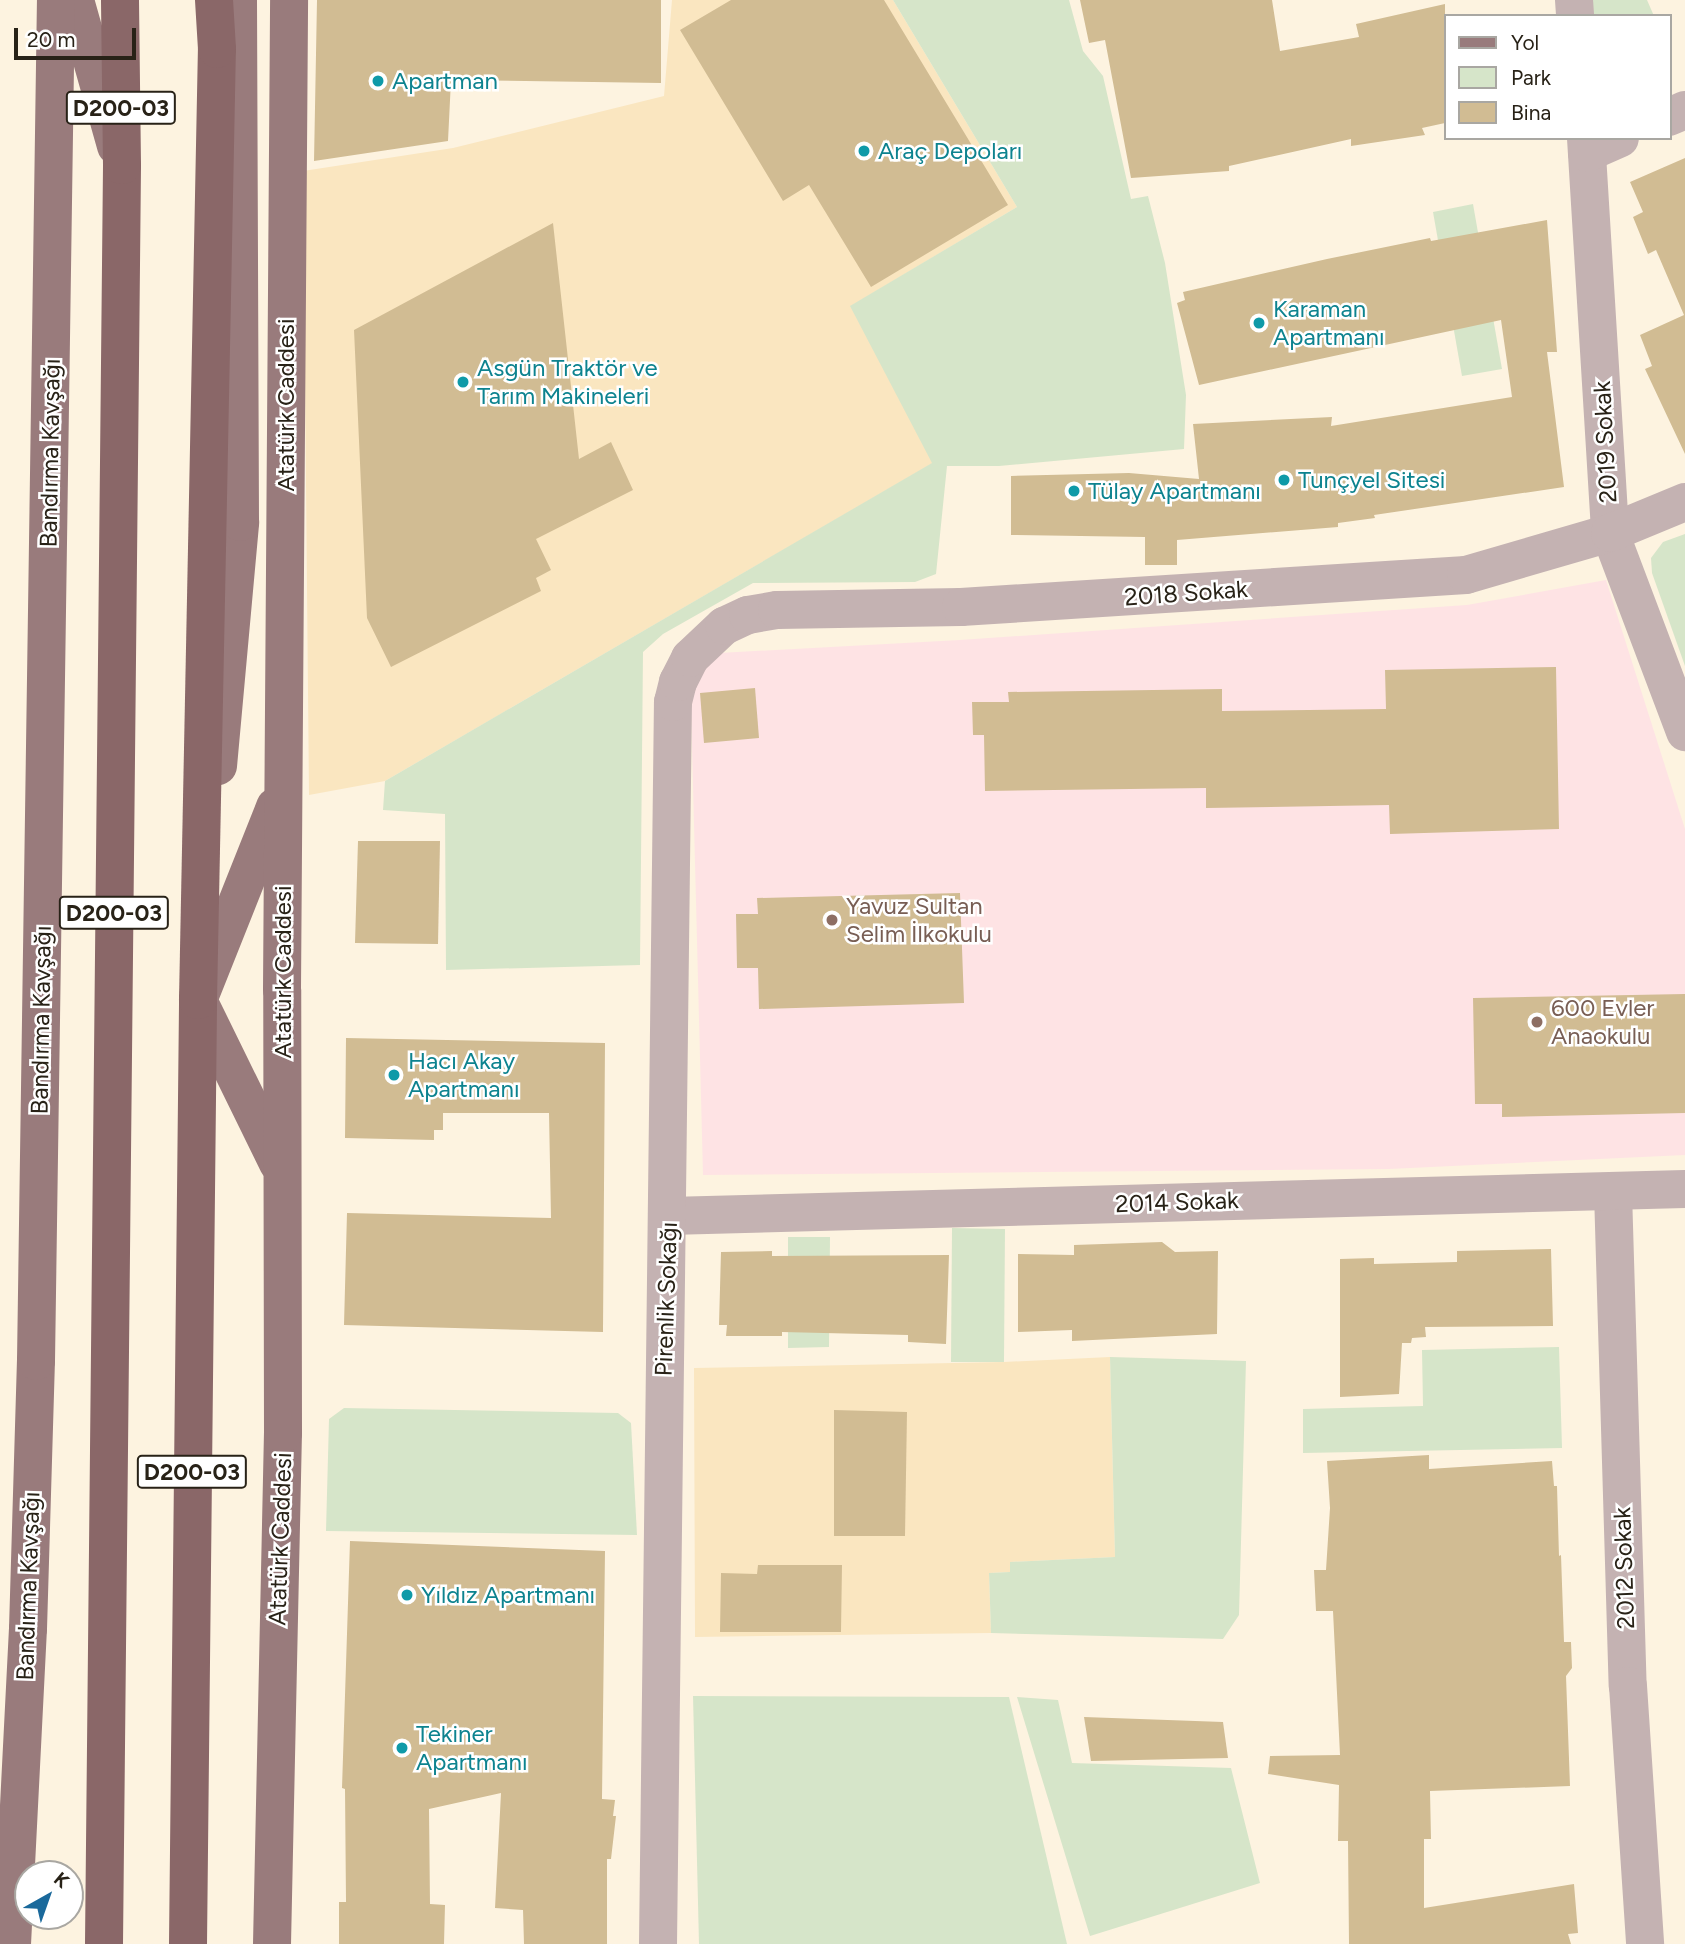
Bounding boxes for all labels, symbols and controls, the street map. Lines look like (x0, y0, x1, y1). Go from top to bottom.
scale bar (18, 14, 140, 58)
legend (1444, 14, 1671, 140)
text: 20 m (27, 27, 75, 52)
text: Yol (1511, 30, 1539, 55)
text: Park (1511, 65, 1551, 90)
place label: Apartman (392, 67, 498, 95)
marker: Apartman (370, 73, 386, 89)
road number: D200-03 (65, 88, 177, 128)
text: Bina (1511, 100, 1551, 125)
place label: Araç Depoları (878, 137, 1022, 165)
marker: Araç Depoları (856, 143, 872, 159)
place label: Karaman Apartmanı (1273, 295, 1384, 351)
marker: Karaman Apartmanı (1251, 315, 1267, 331)
street label: Atatürk Caddesi (272, 318, 300, 492)
place label: Asgün Traktör ve Tarım Makineleri (477, 354, 658, 410)
street label: Bandırma Kavşağı (34, 358, 66, 548)
marker: Asgün Traktör ve Tarım Makineleri (455, 374, 471, 390)
street label: 2019 Sokak (1587, 380, 1623, 504)
place label: Tunçyel Sitesi (1298, 466, 1445, 494)
marker: Tunçyel Sitesi (1276, 472, 1292, 488)
place label: Tülay Apartmanı (1088, 477, 1261, 505)
marker: Tülay Apartmanı (1066, 483, 1082, 499)
street label: 2018 Sokak (1123, 574, 1249, 612)
street label: Atatürk Caddesi (269, 885, 297, 1059)
place label: Yavuz Sultan Selim İlkokulu (846, 892, 992, 948)
road number: D200-03 (58, 893, 170, 932)
marker: Yavuz Sultan Selim İlkokulu (824, 912, 840, 928)
street label: Bandırma Kavşağı (25, 925, 57, 1115)
place label: 600 Evler Anaokulu (1551, 994, 1654, 1050)
marker: 600 Evler Anaokulu (1529, 1014, 1545, 1030)
place label: Hacı Akay Apartmanı (408, 1047, 519, 1103)
marker: Hacı Akay Apartmanı (386, 1067, 402, 1083)
street label: 2014 Sokak (1115, 1185, 1239, 1219)
street label: Pirenlik Sokağı (649, 1221, 683, 1377)
road number: D200-03 (136, 1452, 248, 1492)
street label: Atatürk Caddesi (263, 1452, 297, 1626)
street label: Bandırma Kavşağı (10, 1491, 46, 1681)
street label: 2012 Sokak (1607, 1507, 1641, 1629)
place label: Yıldız Apartmanı (421, 1581, 595, 1609)
marker: Yıldız Apartmanı (399, 1587, 415, 1603)
place label: Tekiner Apartmanı (416, 1720, 527, 1776)
marker: Tekiner Apartmanı (394, 1740, 410, 1756)
north arrow (14, 1860, 84, 1930)
text: K (49, 1867, 74, 1893)

